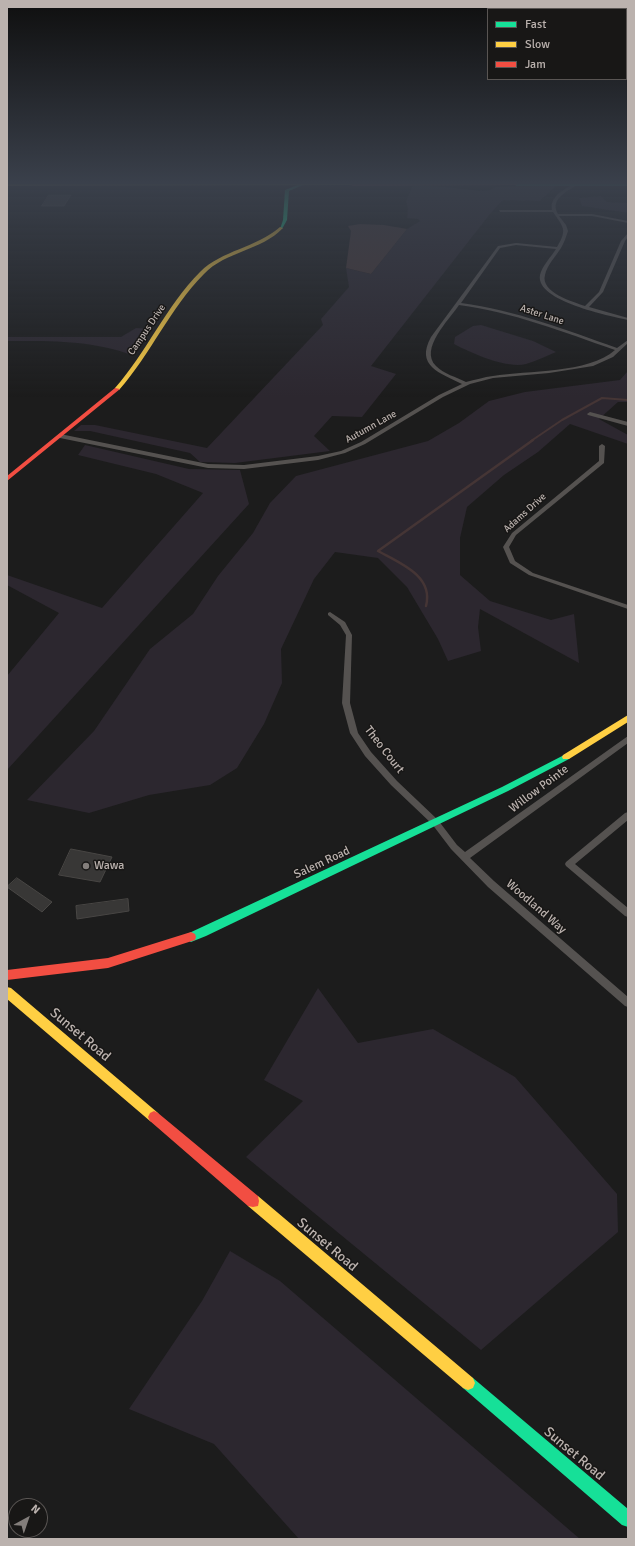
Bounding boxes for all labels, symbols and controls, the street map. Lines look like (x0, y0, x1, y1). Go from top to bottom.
legend (487, 8, 627, 80)
text: Fast (525, 17, 546, 32)
text: Slow (525, 37, 550, 52)
text: Jam (525, 57, 546, 72)
street label: Campus Drive (126, 302, 168, 358)
street label: Aster Lane (519, 302, 565, 328)
street label: Autumn Lane (343, 408, 399, 446)
street label: Adams Drive (501, 491, 549, 535)
street label: Theo Court (361, 723, 407, 777)
street label: Willow Pointe (507, 762, 571, 816)
street label: Salem Road (292, 844, 352, 882)
place label: Wawa (94, 859, 124, 873)
marker: Wawa (81, 861, 91, 871)
street label: Woodland Way (503, 877, 569, 937)
street label: Sunset Road (46, 1005, 114, 1065)
street label: Sunset Road (293, 1215, 361, 1275)
street label: Sunset Road (540, 1424, 608, 1484)
north arrow (8, 1498, 48, 1538)
text: N (28, 1502, 43, 1517)

